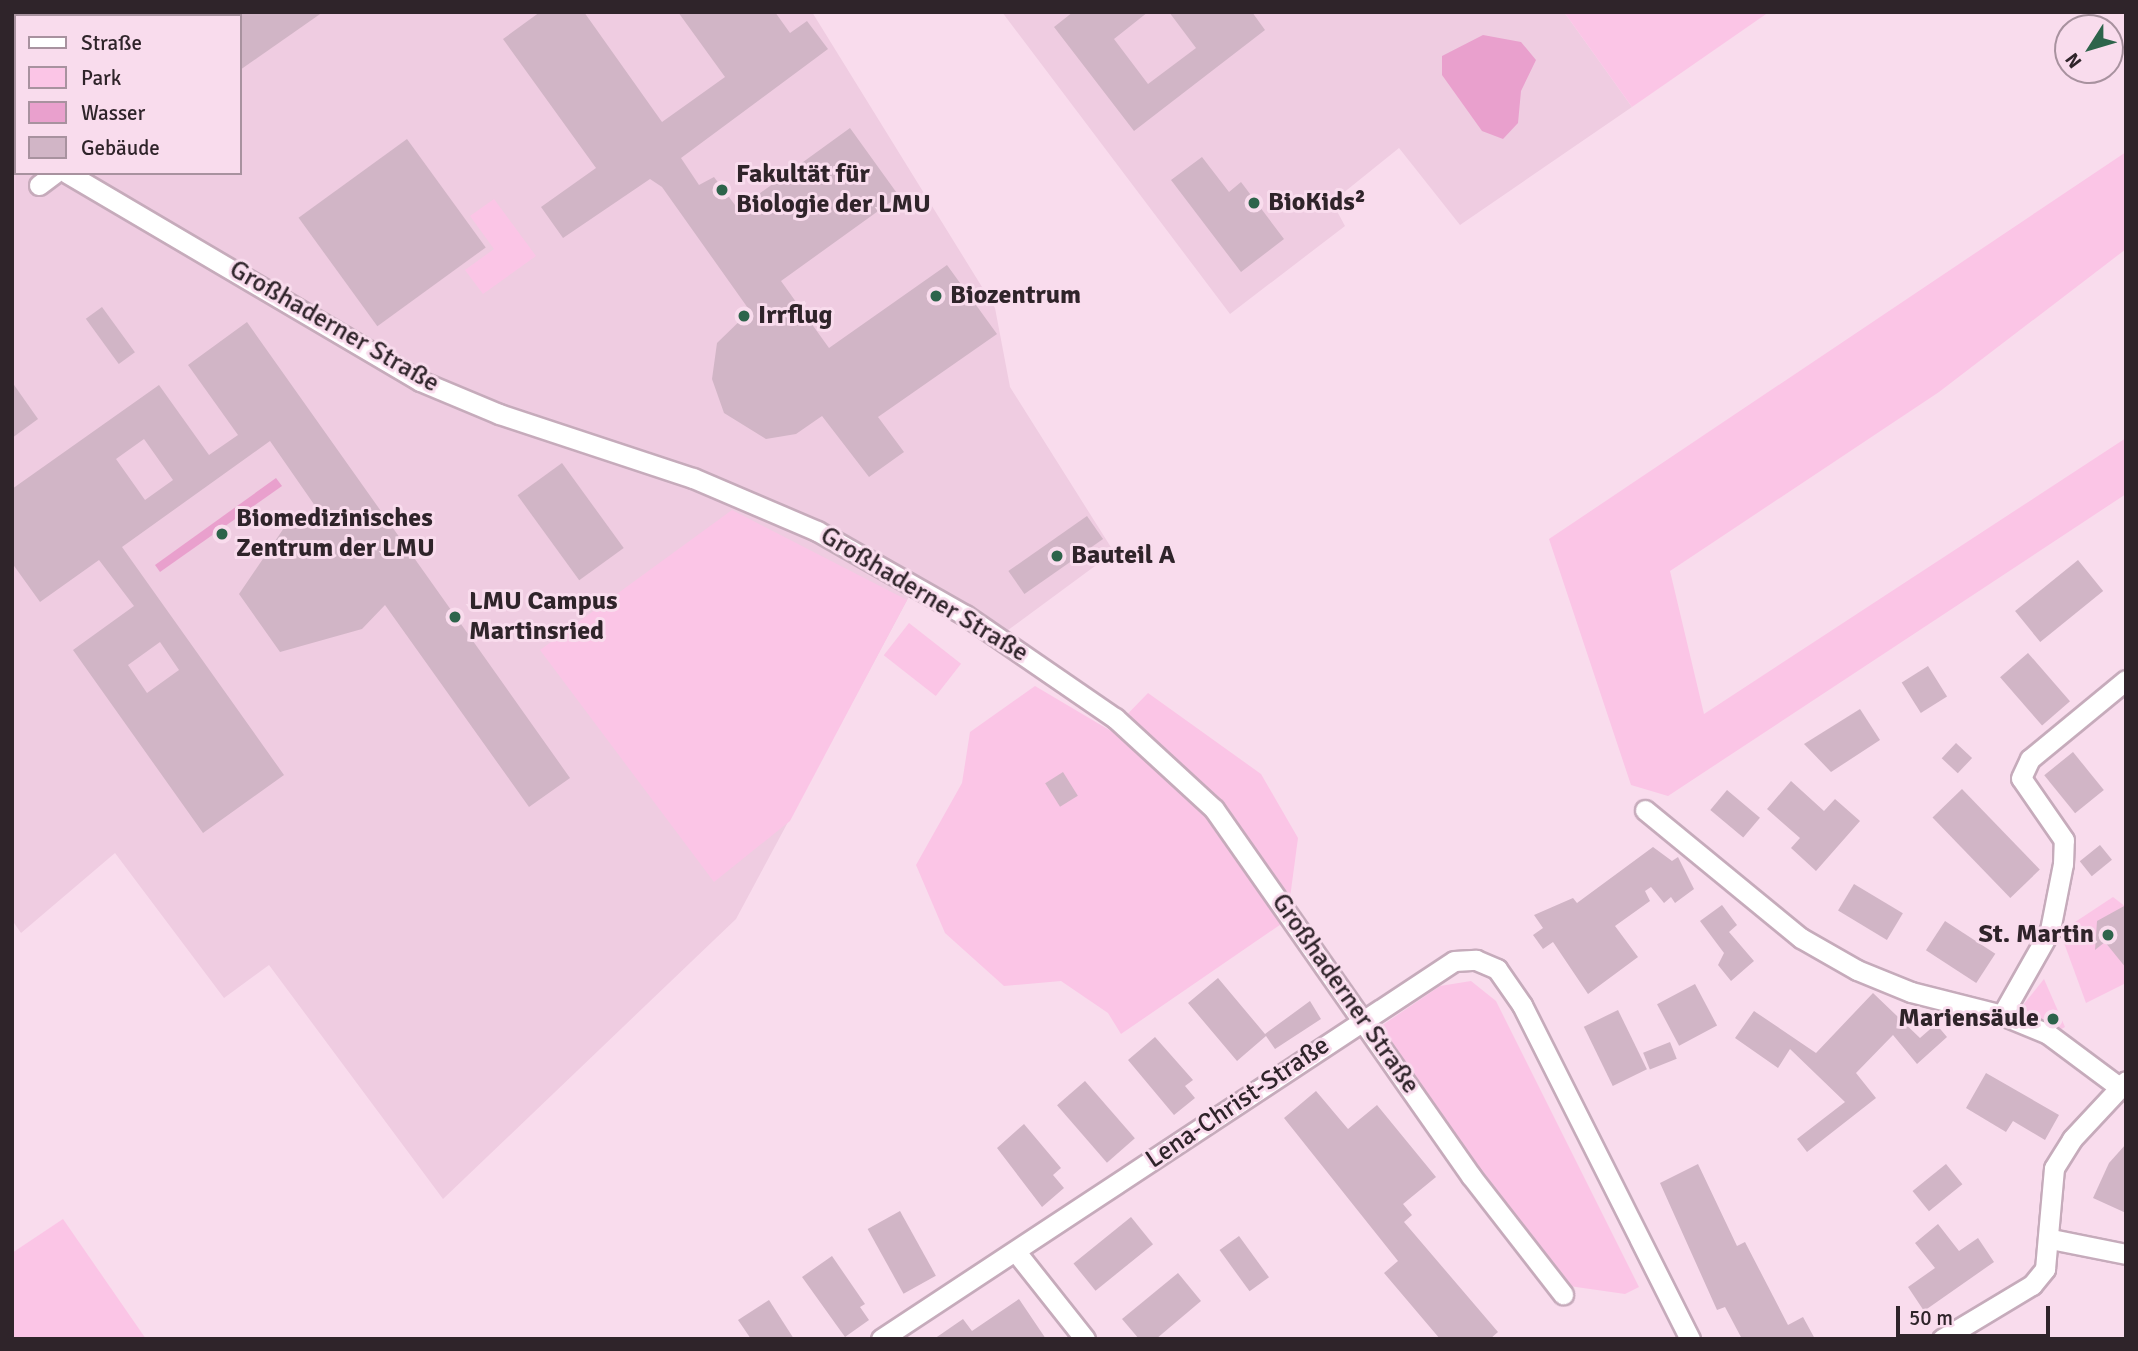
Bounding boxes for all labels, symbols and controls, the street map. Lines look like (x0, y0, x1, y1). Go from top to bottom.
legend (14, 14, 242, 175)
north arrow (2054, 14, 2124, 84)
text: Straße (81, 30, 142, 56)
text: N (2060, 48, 2087, 73)
text: Park (81, 65, 121, 91)
text: Wasser (81, 100, 145, 126)
text: Gebäude (81, 135, 160, 161)
place label: Fakultät für Biologie der LMU (736, 159, 931, 220)
marker: Fakultät für Biologie der LMU (714, 182, 730, 198)
place label: BioKids² (1268, 187, 1366, 219)
marker: BioKids² (1246, 195, 1262, 211)
street label: Großhaderner Straße (224, 254, 444, 400)
place label: Biozentrum (950, 280, 1081, 312)
marker: Biozentrum (928, 288, 944, 304)
place label: Irrflug (758, 300, 833, 332)
marker: Irrflug (736, 308, 752, 324)
place label: Biomedizinisches Zentrum der LMU (236, 503, 435, 564)
street label: Großhaderner Straße (814, 521, 1034, 669)
marker: Biomedizinisches Zentrum der LMU (214, 526, 230, 542)
place label: Bauteil A (1071, 540, 1175, 572)
marker: Bauteil A (1049, 548, 1065, 564)
place label: LMU Campus Martinsried (469, 586, 617, 648)
marker: LMU Campus Martinsried (447, 609, 463, 625)
street label: Großhaderner Straße (1264, 888, 1426, 1100)
place label: St. Martin (1979, 919, 2094, 951)
marker: St. Martin (2100, 927, 2116, 943)
place label: Mariensäule (1898, 1003, 2039, 1035)
marker: Mariensäule (2045, 1011, 2061, 1027)
street label: Lena-Christ-Straße (1140, 1030, 1336, 1176)
scale bar (1900, 1292, 2054, 1336)
text: 50 m (1909, 1305, 1953, 1331)

